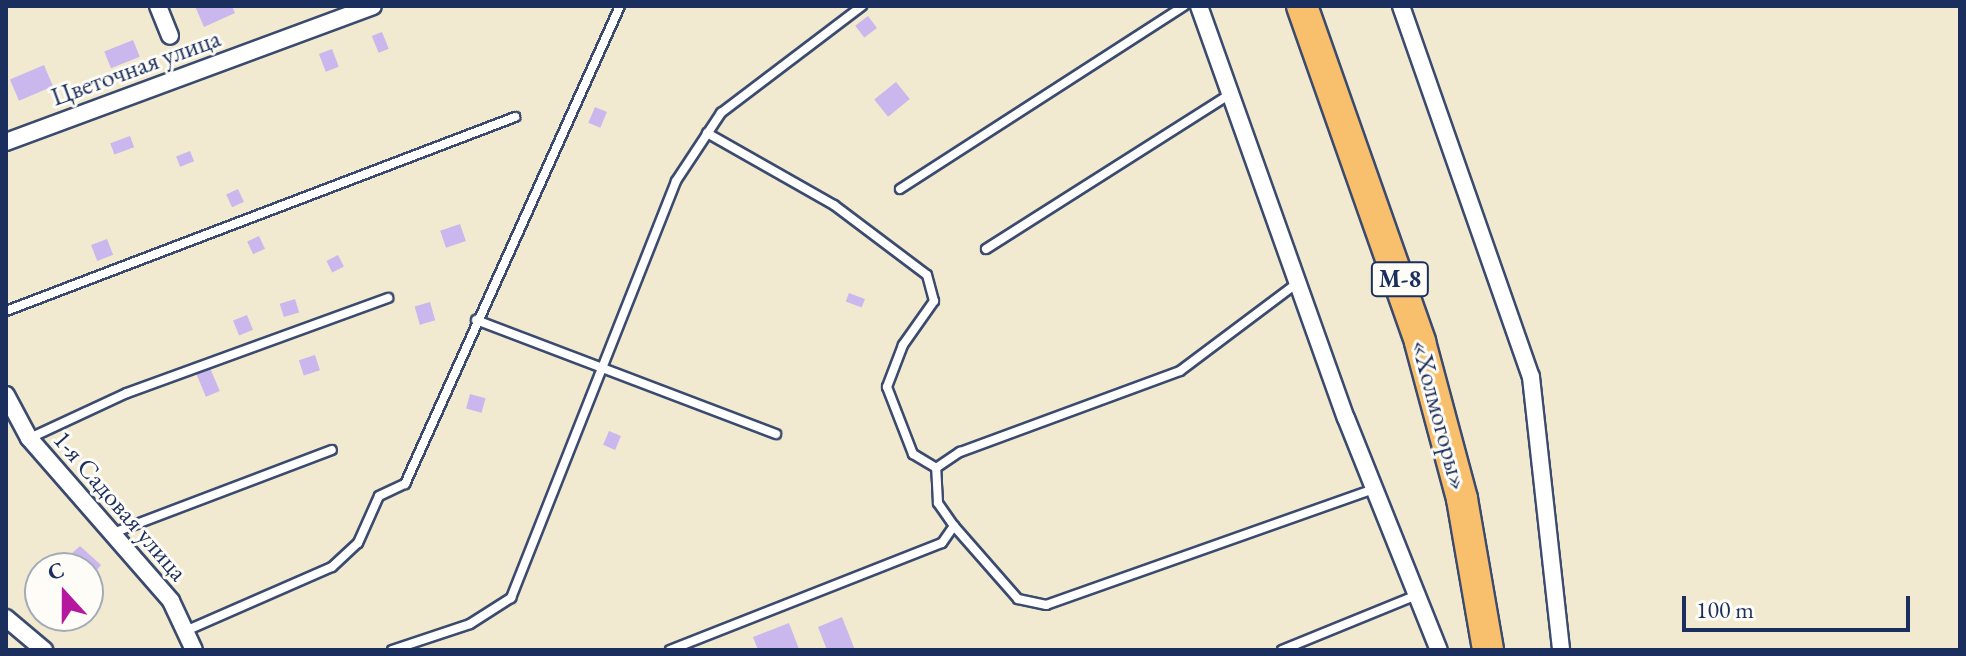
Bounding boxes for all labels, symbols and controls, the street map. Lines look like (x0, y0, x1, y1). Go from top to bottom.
street label: Цветочная улица (47, 23, 225, 113)
road number: М-8 (1370, 259, 1430, 299)
street label: «Холмогоры» (1404, 336, 1474, 494)
street label: 1-я Садовая улица (46, 424, 194, 588)
north arrow (24, 552, 104, 632)
scale bar (1686, 580, 1914, 630)
text: 100 m (1696, 594, 1754, 625)

